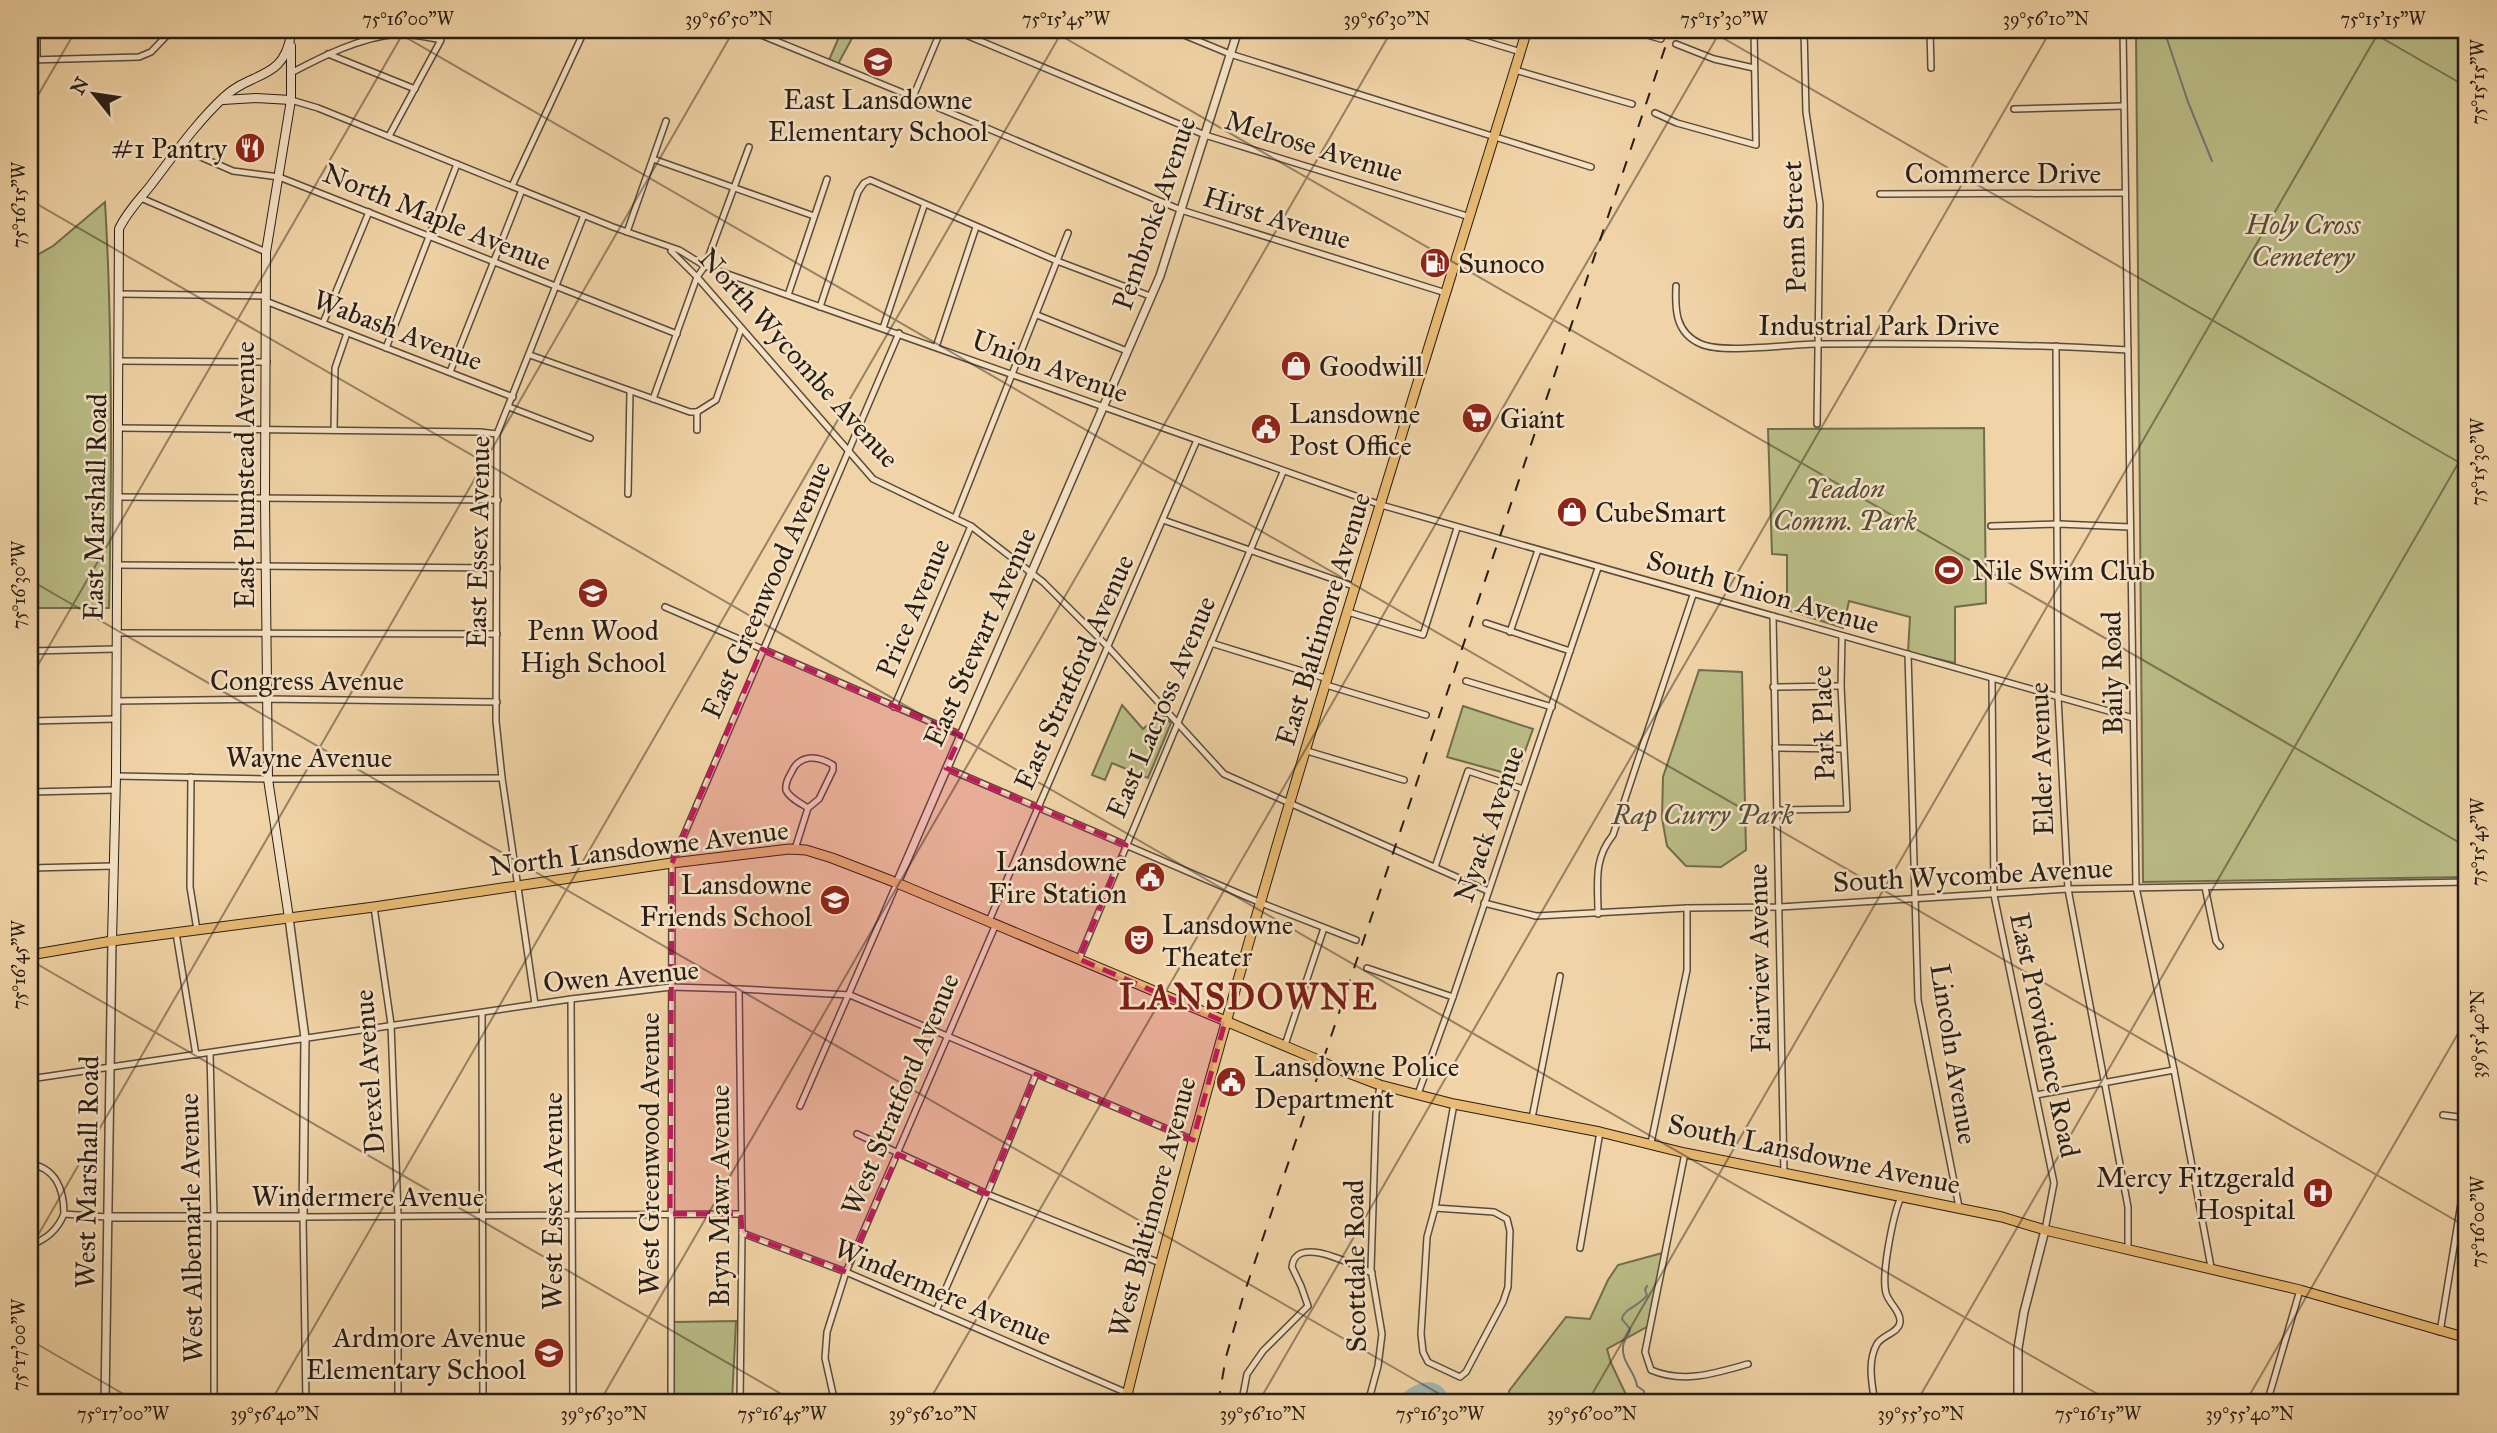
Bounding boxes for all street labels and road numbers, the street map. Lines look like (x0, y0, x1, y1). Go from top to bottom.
street label: Melrose Avenue (1221, 102, 1407, 190)
street label: Pembroke Avenue (1104, 111, 1204, 315)
street label: North Maple Avenue (318, 155, 556, 279)
street label: Commerce Drive (1905, 156, 2101, 191)
street label: Penn Street (1774, 160, 1814, 294)
street label: Hirst Avenue (1199, 179, 1355, 257)
street label: North Wycombe Avenue (691, 241, 907, 475)
street label: Wabash Avenue (308, 282, 488, 378)
street label: Industrial Park Drive (1758, 308, 2000, 343)
street label: Union Avenue (967, 322, 1133, 410)
street label: East Plumstead Avenue (227, 341, 262, 609)
street label: East Marshall Road (76, 393, 114, 621)
street label: East Essex Avenue (459, 435, 497, 649)
street label: East Greenwood Avenue (693, 456, 839, 724)
street label: East Baltimore Avenue (1268, 488, 1378, 750)
street label: East Stewart Avenue (916, 522, 1044, 752)
street label: Price Avenue (868, 533, 958, 683)
street label: South Union Avenue (1643, 542, 1883, 642)
street label: East Stratford Avenue (1006, 549, 1142, 795)
street label: East Lacross Avenue (1098, 591, 1224, 823)
street label: Baily Road (2093, 611, 2131, 735)
street label: Congress Avenue (210, 663, 404, 698)
street label: Park Place (1803, 665, 1843, 781)
street label: Elder Avenue (2021, 681, 2061, 837)
street label: Wayne Avenue (226, 740, 392, 775)
street label: Nyack Avenue (1446, 741, 1532, 907)
street label: North Lansdowne Avenue (488, 812, 790, 884)
street label: South Wycombe Avenue (1832, 850, 2114, 900)
street label: Fairview Avenue (1740, 863, 1778, 1053)
street label: East Providence Road (2002, 909, 2088, 1161)
street label: Owen Avenue (542, 952, 700, 1000)
street label: Lincoln Avenue (1922, 961, 1986, 1147)
street label: West Stratford Avenue (833, 968, 967, 1220)
street label: Drexel Avenue (346, 988, 392, 1156)
street label: West Greenwood Avenue (632, 1012, 667, 1296)
street label: West Marshall Road (67, 1055, 107, 1289)
street label: West Baltimore Avenue (1100, 1073, 1204, 1341)
street label: Bryn Mawr Avenue (702, 1085, 737, 1307)
street label: West Essex Avenue (535, 1092, 570, 1310)
street label: West Albemarle Avenue (171, 1093, 211, 1363)
street label: South Lansdowne Avenue (1664, 1106, 1964, 1202)
street label: Windermere Avenue (252, 1179, 484, 1214)
street label: Scottdale Road (1336, 1179, 1374, 1353)
street label: Windermere Avenue (829, 1230, 1057, 1354)

